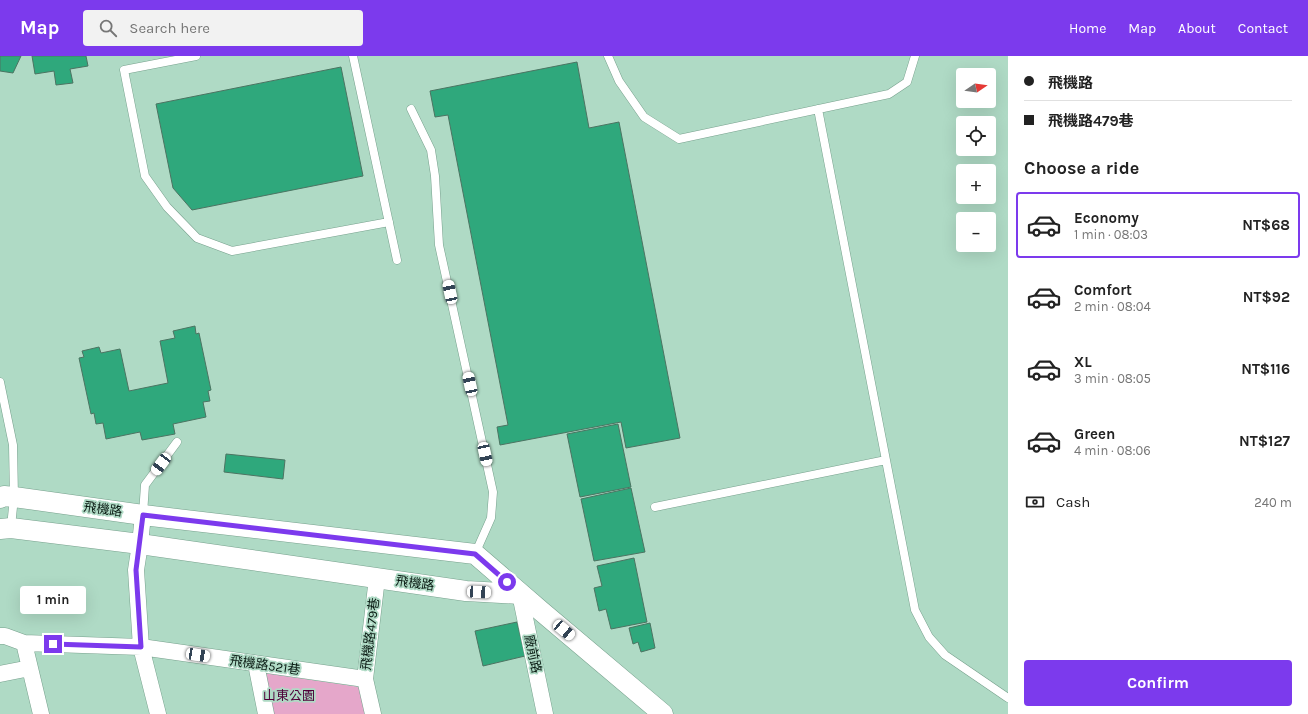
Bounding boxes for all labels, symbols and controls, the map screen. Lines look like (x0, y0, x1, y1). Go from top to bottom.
search box (83, 10, 363, 46)
text: Map (20, 17, 59, 39)
icon: search (97, 17, 119, 39)
text: Search here (129, 19, 210, 37)
text: Home (1069, 20, 1106, 37)
text: Map (1128, 20, 1156, 37)
text: About (1178, 20, 1216, 37)
text: Contact (1238, 20, 1288, 37)
north arrow (956, 68, 996, 108)
map controls (956, 68, 996, 252)
text: 飛機路 (1048, 74, 1093, 92)
text: 飛機路479巷 (1048, 112, 1134, 130)
button: locate (956, 116, 996, 156)
text: Choose a ride (1024, 157, 1139, 179)
button: + (956, 164, 996, 204)
icon: car (1026, 207, 1062, 243)
text: Economy (1074, 209, 1139, 227)
button: − (956, 212, 996, 252)
text: NT$68 (1242, 216, 1290, 234)
text: 1 min · 08:03 (1074, 227, 1148, 242)
car (442, 279, 458, 305)
icon: car (1026, 279, 1062, 315)
text: Comfort (1074, 281, 1132, 299)
text: NT$92 (1243, 288, 1290, 306)
text: 2 min · 08:04 (1074, 299, 1151, 314)
icon: car (1026, 351, 1062, 387)
text: XL (1074, 353, 1092, 371)
text: NT$116 (1241, 360, 1290, 378)
car (462, 371, 478, 397)
text: 3 min · 08:05 (1074, 371, 1151, 386)
icon: car (1026, 423, 1062, 459)
text: Green (1074, 425, 1115, 443)
text: NT$127 (1239, 432, 1290, 450)
car (477, 441, 493, 467)
text: 4 min · 08:06 (1074, 443, 1151, 458)
car (149, 451, 173, 477)
icon: cash (1024, 491, 1046, 513)
text: Cash (1056, 493, 1090, 511)
text: 240 m (1254, 495, 1292, 510)
street label: 飛機路 (83, 499, 123, 519)
street label: 飛機路 (395, 573, 435, 593)
route start (498, 573, 516, 591)
car (467, 585, 491, 599)
callout: 1 min (20, 586, 86, 614)
text: 1 min (37, 592, 69, 607)
street label: 飛機路479巷 (358, 597, 382, 671)
car (551, 618, 577, 642)
street label: 廠前路 (522, 633, 544, 675)
route end (44, 635, 62, 653)
car (185, 647, 211, 663)
street label: 飛機路521巷 (229, 653, 301, 677)
button: Confirm (1024, 660, 1292, 706)
park label: 山東公園 (263, 688, 315, 703)

